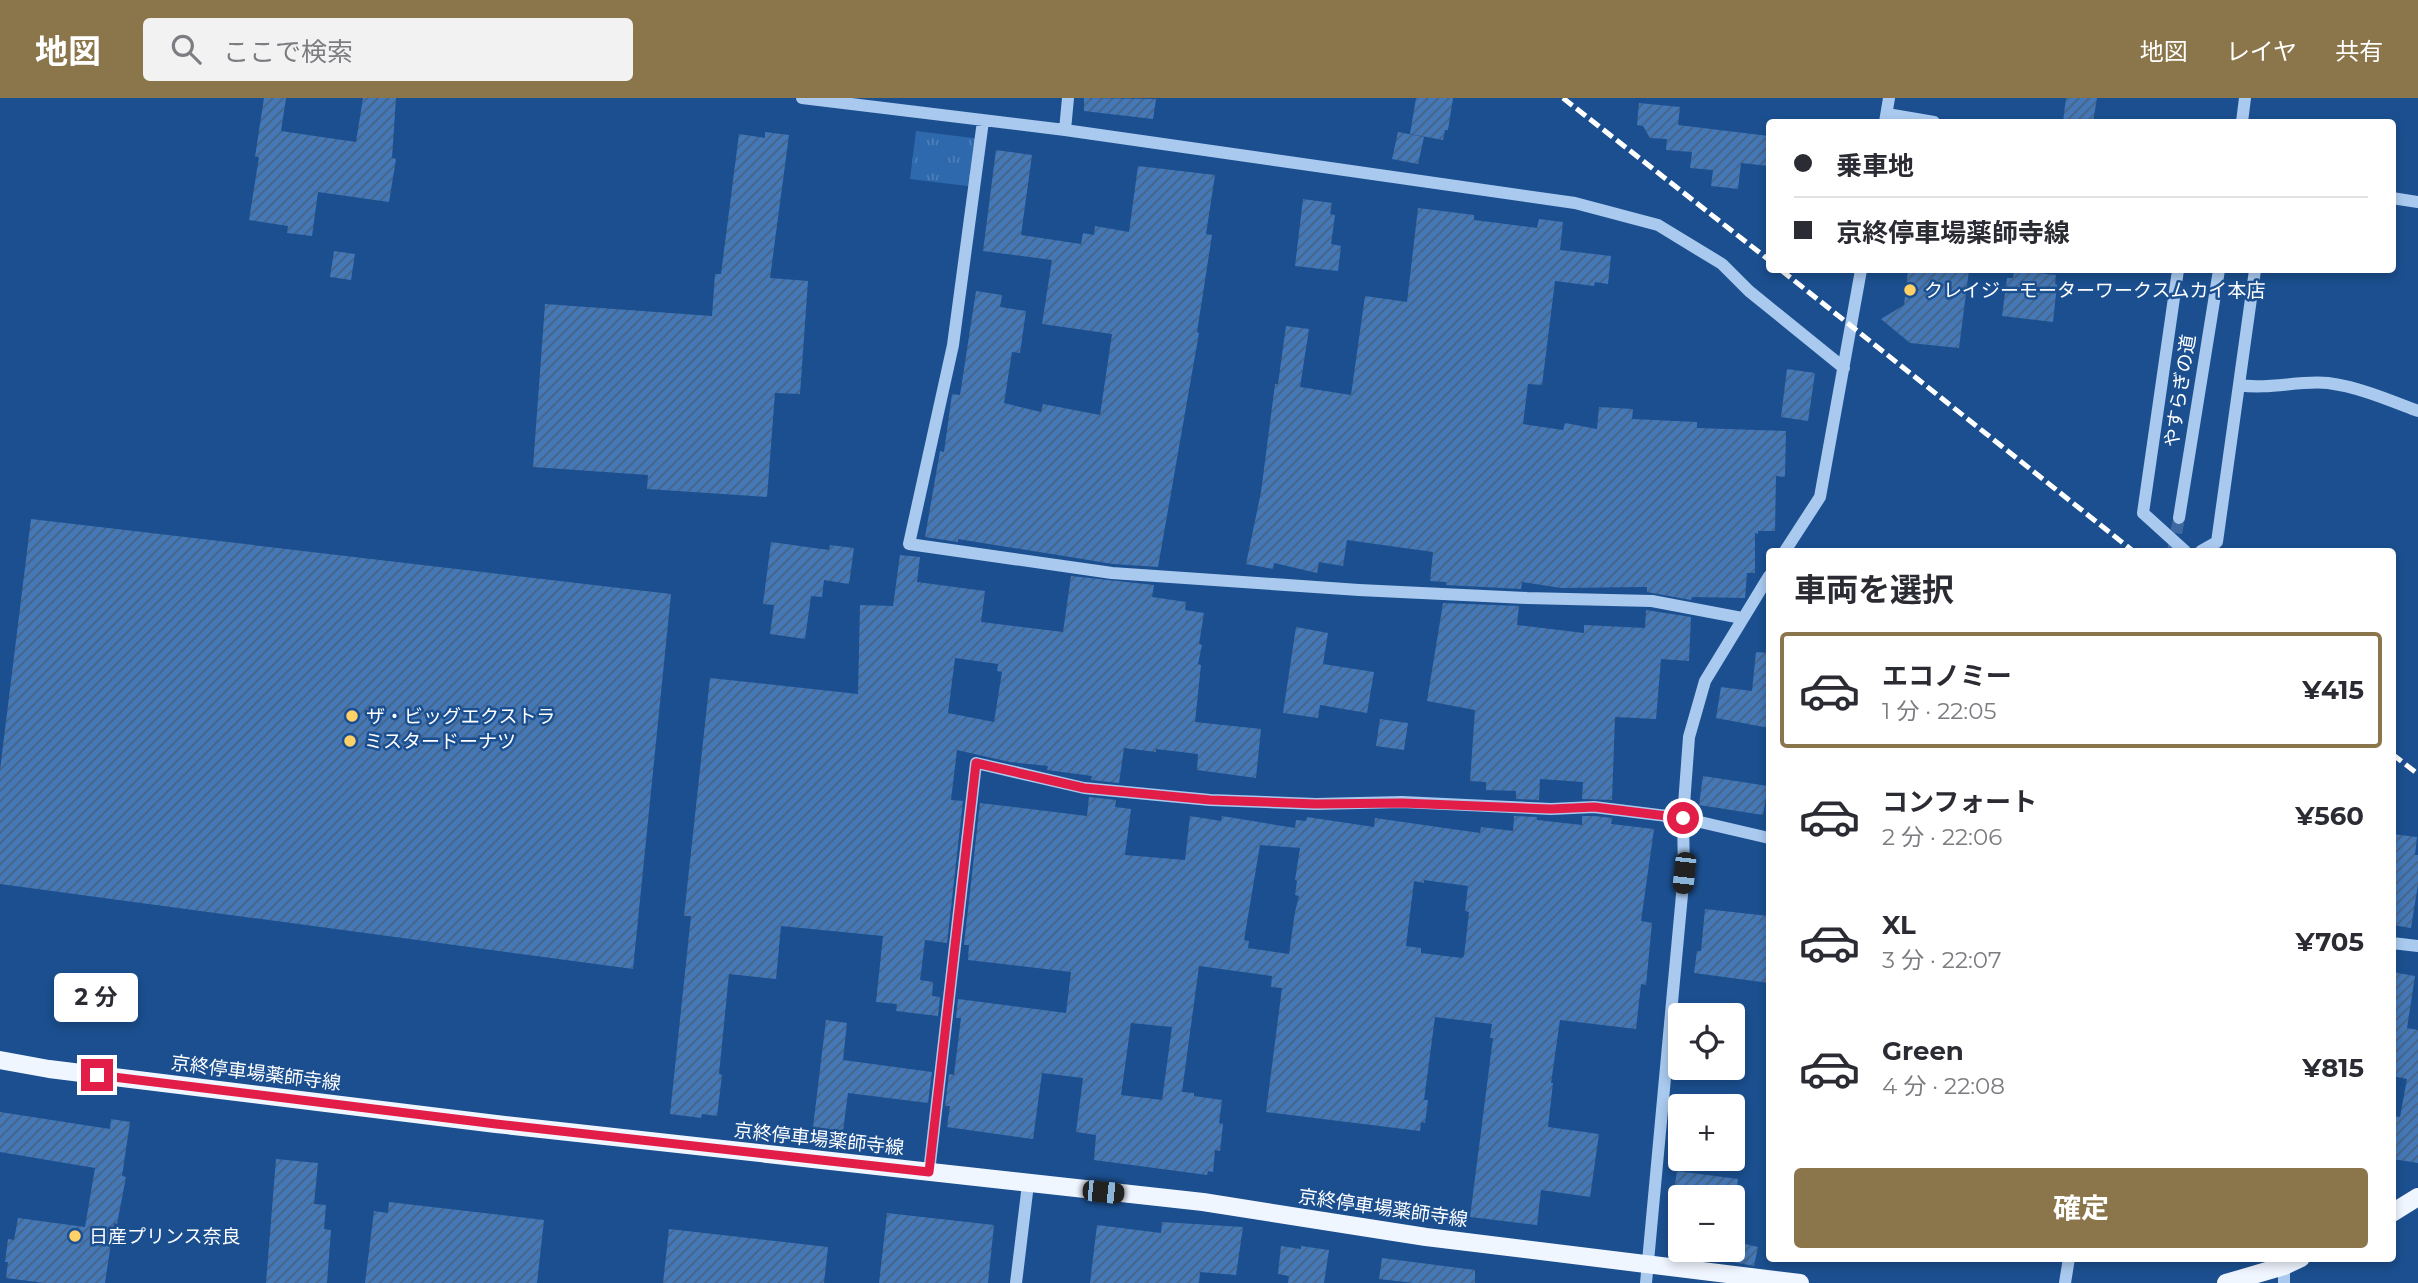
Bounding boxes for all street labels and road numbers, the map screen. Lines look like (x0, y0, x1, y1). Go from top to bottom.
street label: やすらぎの道 (2160, 333, 2200, 449)
street label: 京終停車場薬師寺線 (170, 1051, 342, 1095)
street label: 京終停車場薬師寺線 (733, 1119, 905, 1159)
street label: 京終停車場薬師寺線 (1297, 1185, 1469, 1231)

